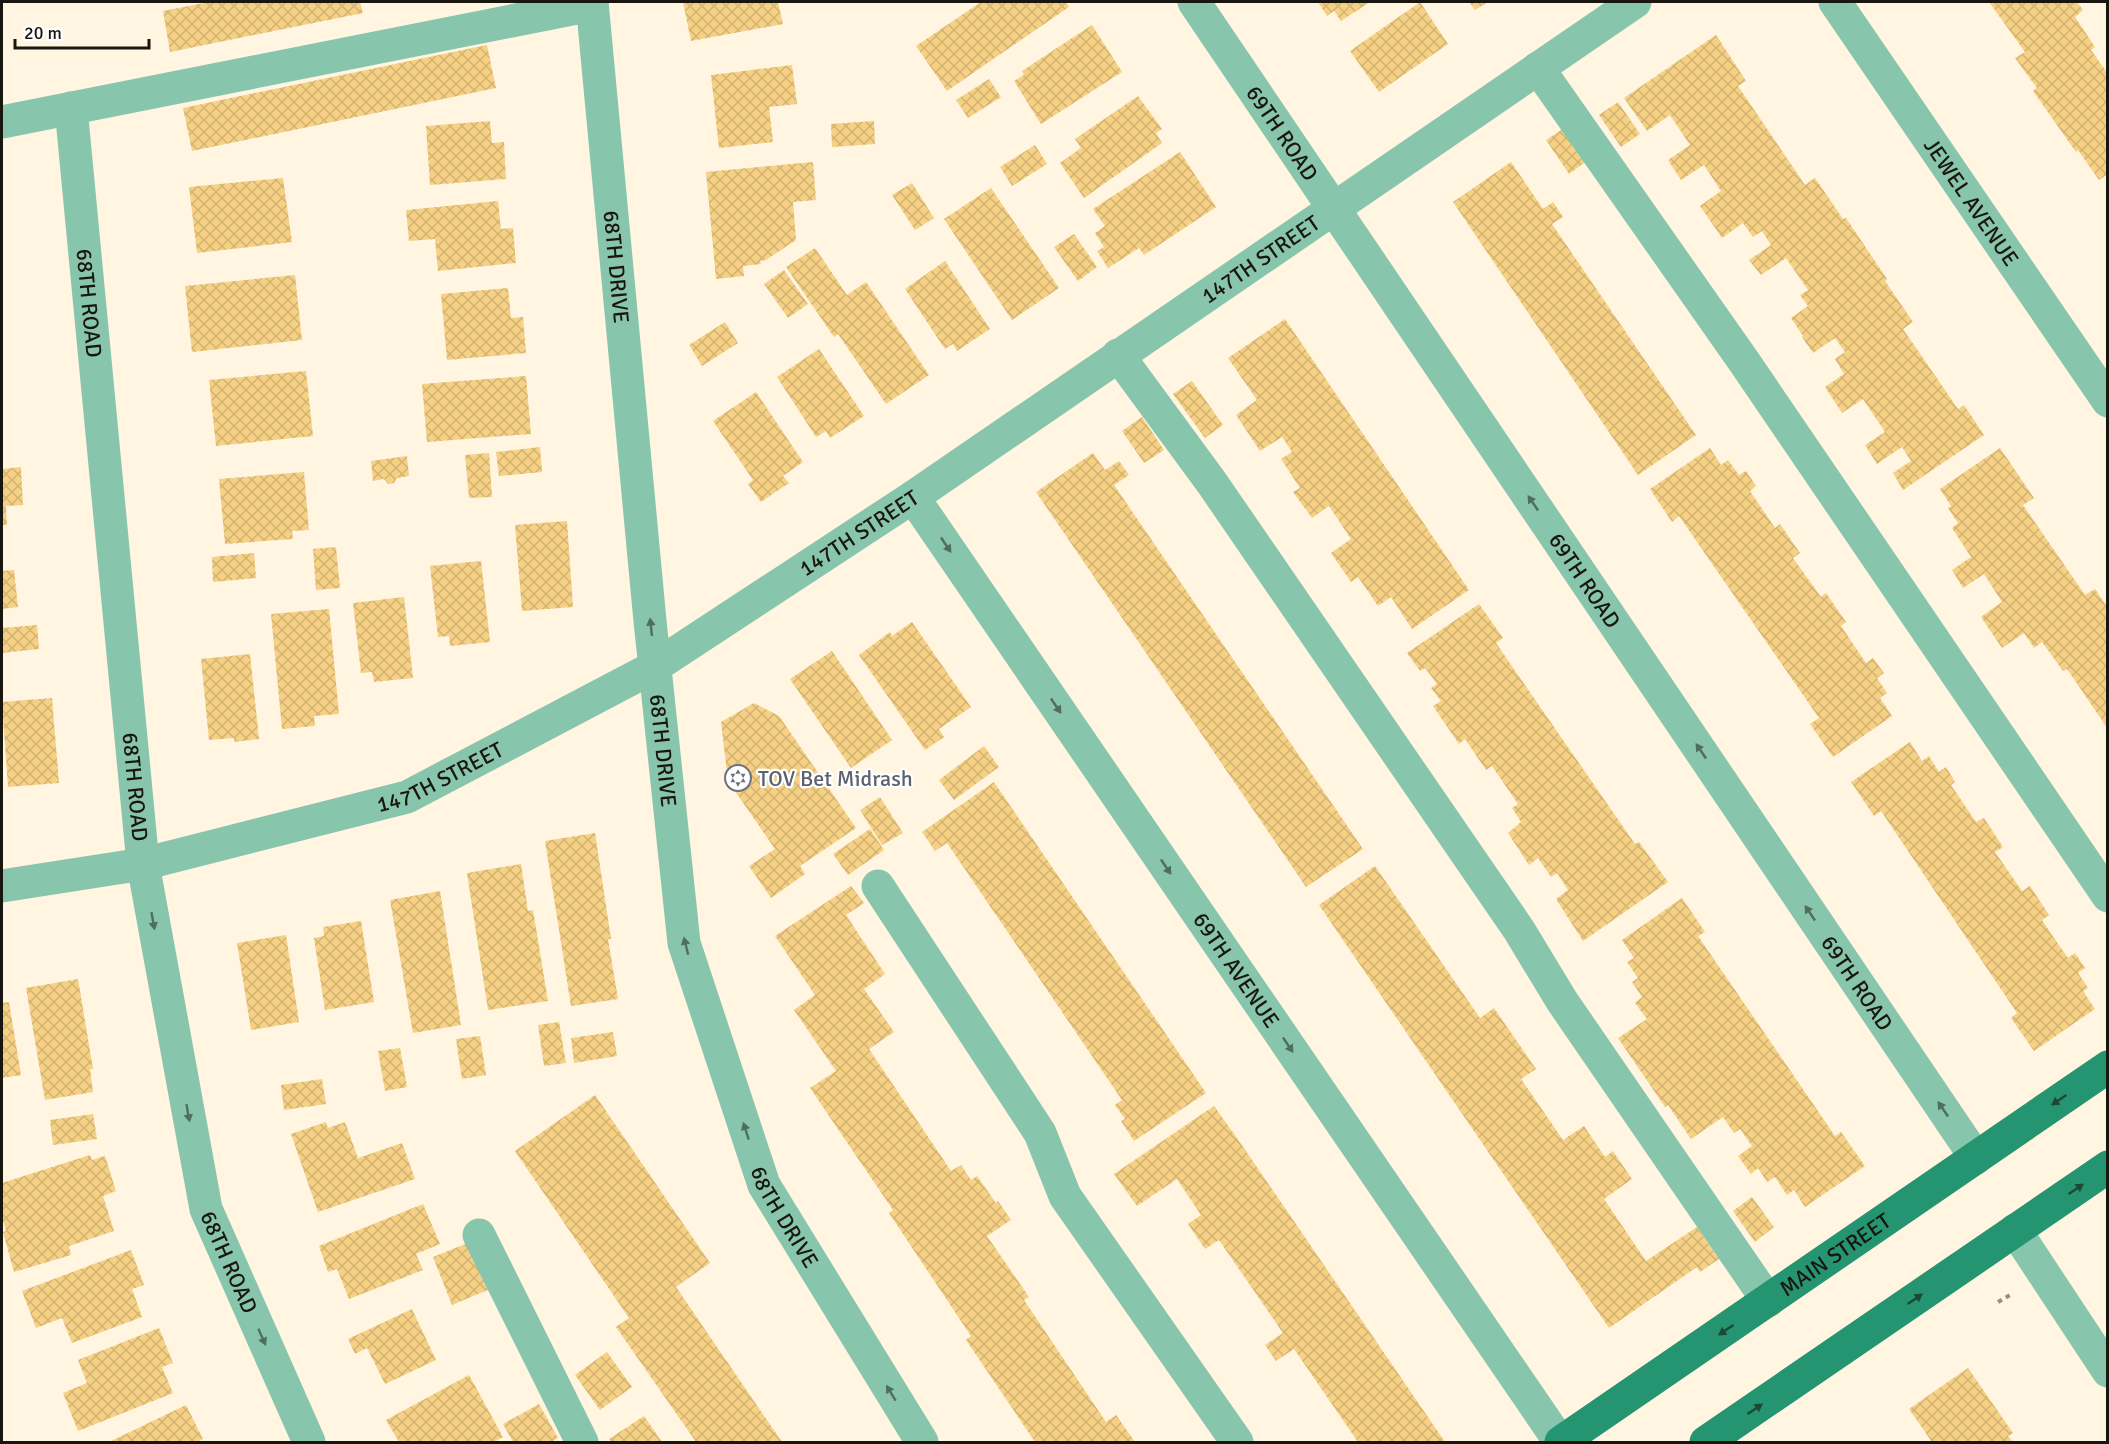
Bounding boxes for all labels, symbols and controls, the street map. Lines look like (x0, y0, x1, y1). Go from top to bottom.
scale bar (15, 12, 148, 50)
text: 20 m (24, 22, 62, 44)
street label: 69TH ROAD (1241, 80, 1324, 186)
street label: JEWEL AVENUE (1918, 133, 2025, 271)
street label: 68TH DRIVE (598, 209, 636, 325)
street label: 147TH STREET (1196, 209, 1325, 309)
street label: 68TH ROAD (71, 248, 108, 359)
street label: 147TH STREET (794, 484, 924, 582)
one-way arrow (1527, 495, 1539, 511)
street label: 69TH ROAD (1543, 527, 1627, 633)
one-way arrow (940, 537, 951, 553)
one-way arrow (646, 617, 656, 636)
street label: 68TH DRIVE (644, 693, 683, 808)
one-way arrow (1050, 698, 1061, 714)
street label: 68TH ROAD (117, 731, 154, 843)
street label: 147TH STREET (374, 735, 508, 818)
one-way arrow (1695, 744, 1707, 760)
synagogue icon: TOV Bet Midrash (723, 763, 753, 793)
place label: TOV Bet Midrash (758, 765, 913, 792)
one-way arrow (1160, 859, 1171, 875)
one-way arrow (1805, 905, 1816, 921)
street label: 69TH AVENUE (1188, 907, 1286, 1033)
one-way arrow (149, 912, 158, 931)
street label: 69TH ROAD (1816, 930, 1899, 1035)
one-way arrow (680, 937, 690, 955)
one-way arrow (1282, 1037, 1294, 1053)
one-way arrow (2052, 1094, 2068, 1106)
one-way arrow (1937, 1102, 1949, 1118)
one-way arrow (184, 1104, 193, 1123)
one-way arrow (741, 1122, 751, 1140)
street label: 68TH DRIVE (745, 1163, 825, 1272)
one-way arrow (2068, 1183, 2084, 1195)
street label: 68TH ROAD (195, 1207, 264, 1317)
street label: MAIN STREET (1774, 1207, 1896, 1302)
one-way arrow (1907, 1293, 1923, 1305)
one-way arrow (1718, 1324, 1734, 1336)
one-way arrow (257, 1328, 267, 1346)
one-way arrow (886, 1385, 897, 1401)
one-way arrow (1746, 1403, 1762, 1415)

